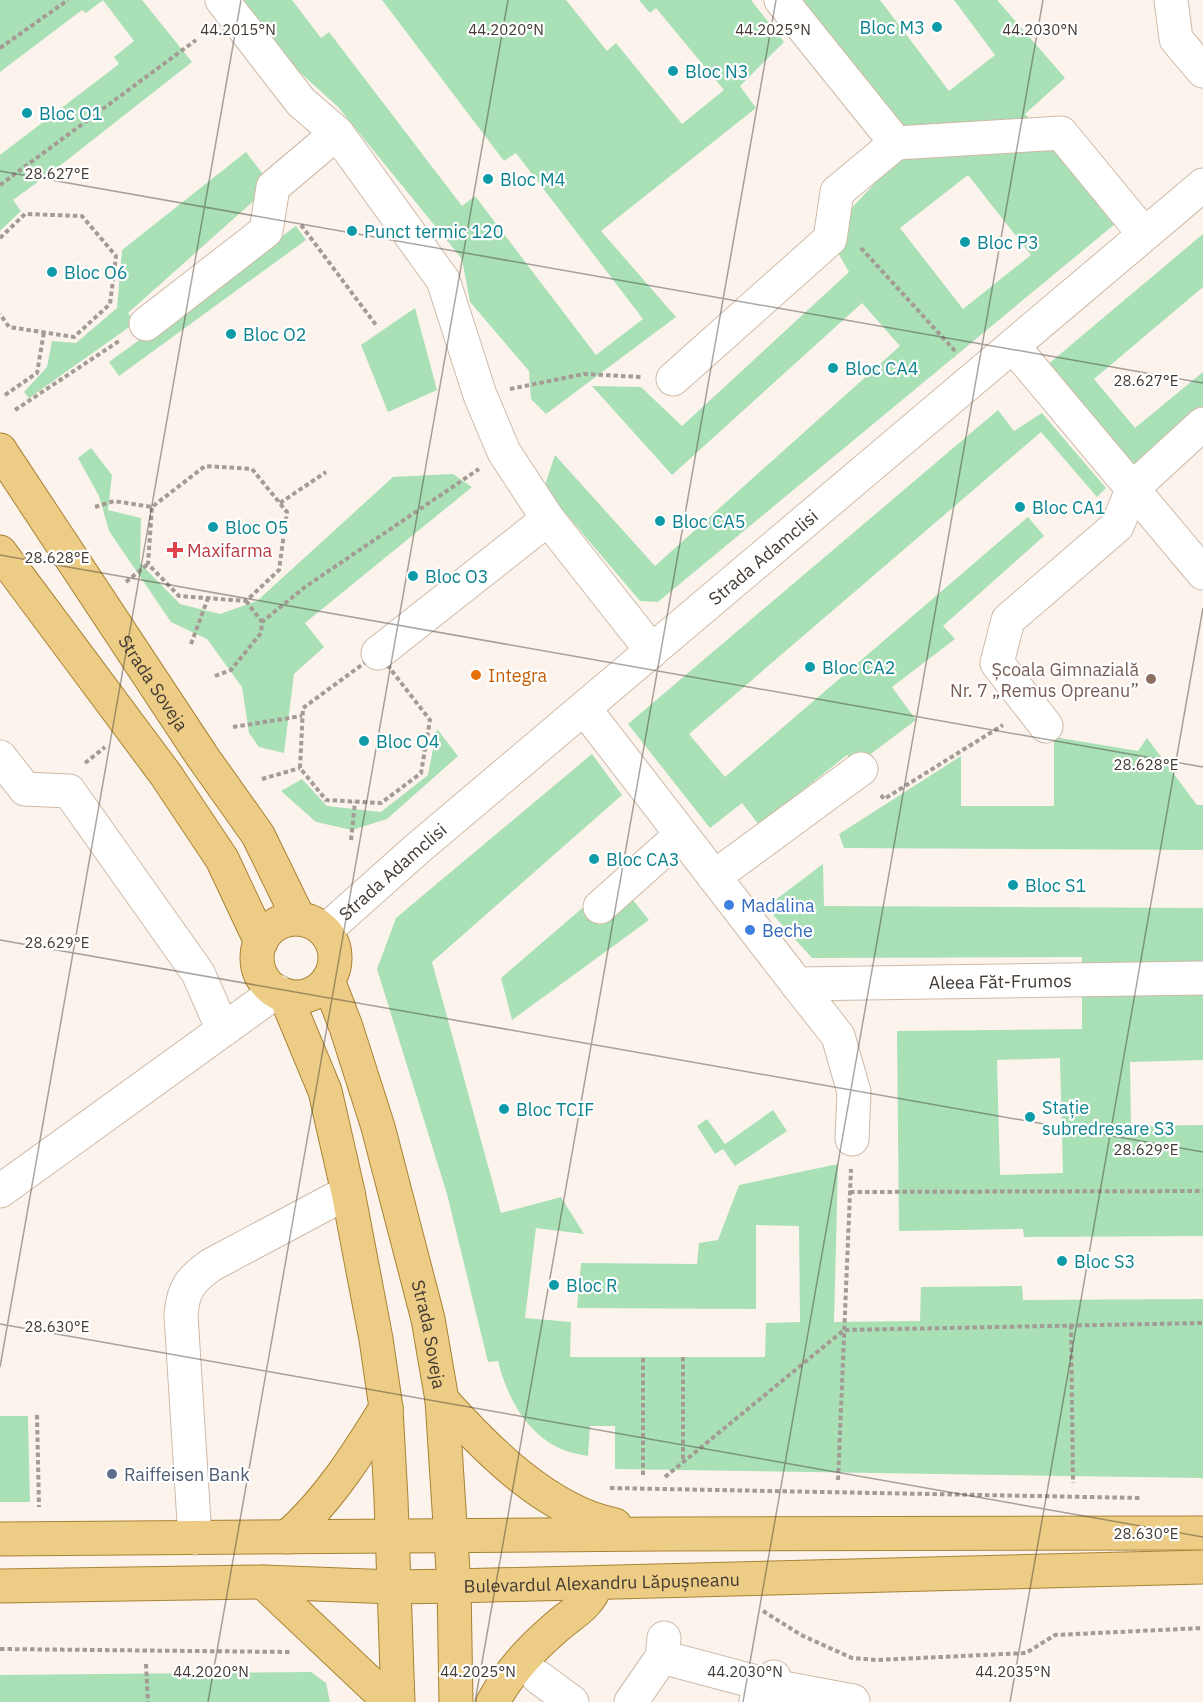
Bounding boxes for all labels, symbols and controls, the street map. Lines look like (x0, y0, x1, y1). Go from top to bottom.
place label: Bloc M3 (860, 16, 925, 39)
text: 44.2015°N (200, 20, 276, 39)
text: 44.2020°N (468, 20, 544, 39)
text: 44.2025°N (735, 20, 811, 39)
marker: Bloc M3 (930, 20, 944, 34)
text: 44.2030°N (1002, 20, 1078, 39)
place label: Bloc N3 (685, 60, 749, 83)
marker: Bloc N3 (666, 64, 680, 78)
place label: Bloc O1 (39, 102, 103, 125)
marker: Bloc O1 (20, 106, 34, 120)
text: 28.627°E (25, 164, 89, 183)
place label: Bloc M4 (500, 168, 566, 191)
marker: Bloc M4 (481, 172, 495, 186)
place label: Punct termic 120 (364, 220, 504, 243)
marker: Punct termic 120 (345, 224, 359, 238)
place label: Bloc P3 (977, 231, 1039, 254)
marker: Bloc P3 (958, 235, 972, 249)
place label: Bloc O6 (64, 261, 128, 284)
marker: Bloc O6 (45, 265, 59, 279)
place label: Bloc O2 (243, 323, 307, 346)
marker: Bloc O2 (224, 327, 238, 341)
place label: Bloc CA4 (845, 357, 919, 380)
marker: Bloc CA4 (826, 361, 840, 375)
text: 28.627°E (1114, 371, 1178, 390)
place label: Bloc CA1 (1032, 496, 1106, 519)
marker: Bloc CA1 (1013, 500, 1027, 514)
street label: Strada Adamclisi (703, 504, 822, 610)
place label: Bloc CA5 (672, 510, 746, 533)
marker: Bloc CA5 (653, 514, 667, 528)
place label: Bloc O5 (225, 516, 289, 539)
marker: Bloc O5 (206, 520, 220, 534)
place label: Maxifarma (187, 539, 273, 562)
marker: Maxifarma (168, 543, 182, 557)
text: 28.628°E (25, 548, 89, 567)
place label: Bloc O3 (425, 565, 489, 588)
marker: Bloc O3 (406, 569, 420, 583)
street label: Strada Soveja (114, 630, 194, 736)
place label: Bloc CA2 (822, 656, 896, 679)
place label: Școala Gimnazială Nr. 7 „Remus Opreanu” (950, 658, 1139, 702)
marker: Bloc CA2 (803, 660, 817, 674)
place label: Integra (488, 664, 548, 687)
marker: Integra (469, 668, 483, 682)
marker: Școala Gimnazială Nr. 7 „Remus Opreanu” (1144, 672, 1158, 686)
place label: Bloc O4 (376, 730, 440, 753)
marker: Bloc O4 (357, 734, 371, 748)
text: 28.628°E (1114, 755, 1178, 774)
street label: Strada Adamclisi (334, 818, 451, 925)
place label: Bloc CA3 (606, 848, 680, 871)
marker: Bloc CA3 (587, 852, 601, 866)
place label: Bloc S1 (1025, 874, 1086, 897)
marker: Bloc S1 (1006, 878, 1020, 892)
place label: Madalina (741, 894, 815, 917)
marker: Madalina (722, 898, 736, 912)
place label: Beche (762, 919, 813, 942)
marker: Beche (743, 923, 757, 937)
text: 28.629°E (25, 933, 89, 952)
street label: Aleea Făt-Frumos (928, 968, 1072, 994)
place label: Stație subredresare S3 (1042, 1096, 1175, 1140)
place label: Bloc TCIF (516, 1098, 594, 1121)
marker: Bloc TCIF (497, 1102, 511, 1116)
marker: Stație subredresare S3 (1023, 1110, 1037, 1124)
text: 28.629°E (1114, 1140, 1178, 1159)
place label: Bloc S3 (1074, 1250, 1135, 1273)
marker: Bloc S3 (1055, 1254, 1069, 1268)
place label: Bloc R (566, 1274, 618, 1297)
street label: Strada Soveja (407, 1277, 451, 1391)
marker: Bloc R (547, 1278, 561, 1292)
text: 28.630°E (25, 1317, 89, 1336)
place label: Raiffeisen Bank (124, 1463, 250, 1486)
marker: Raiffeisen Bank (105, 1467, 119, 1481)
text: 28.630°E (1114, 1524, 1178, 1543)
street label: Bulevardul Alexandru Lăpușneanu (463, 1567, 740, 1597)
text: 44.2020°N (173, 1662, 249, 1681)
text: 44.2025°N (440, 1662, 516, 1681)
text: 44.2030°N (707, 1662, 783, 1681)
text: 44.2035°N (975, 1662, 1051, 1681)

